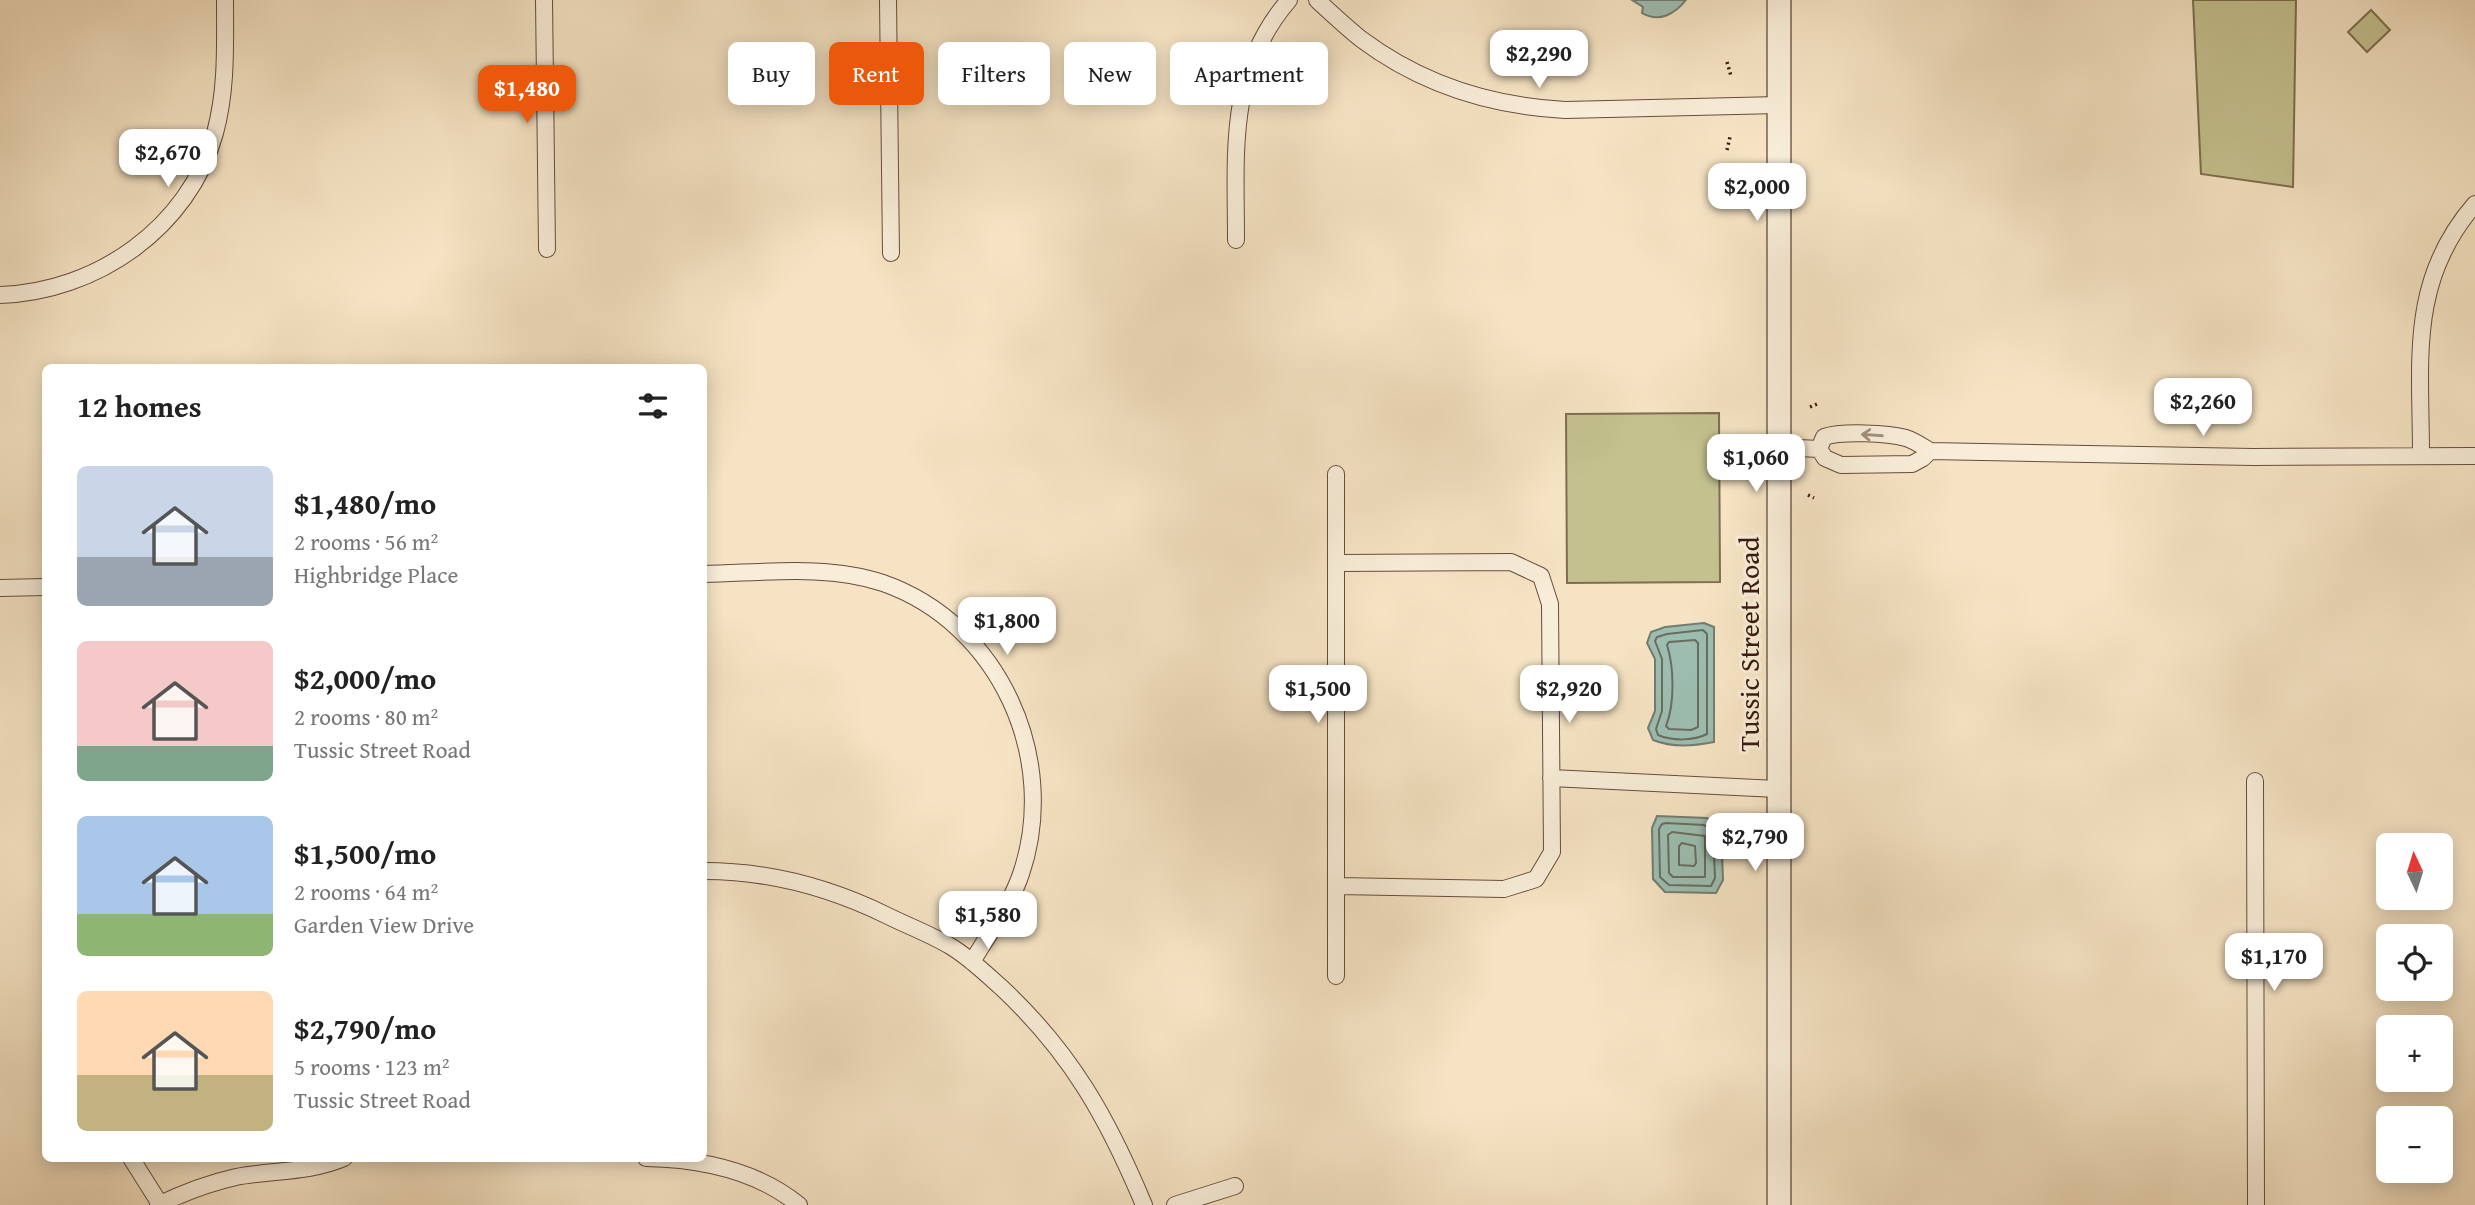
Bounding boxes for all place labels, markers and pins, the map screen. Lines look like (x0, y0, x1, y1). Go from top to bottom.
pin: $2,290 (1482, 31, 1596, 90)
pin: $1,480 (470, 66, 584, 125)
pin: $2,670 (111, 130, 225, 189)
pin: $2,000 (1700, 164, 1814, 223)
pin: $2,260 (2146, 378, 2260, 438)
pin: $1,060 (1699, 434, 1813, 494)
pin: $1,800 (950, 598, 1064, 657)
pin: $1,500 (1261, 666, 1375, 725)
pin: $2,920 (1512, 666, 1626, 725)
pin: $2,790 (1698, 814, 1812, 873)
pin: $1,580 (931, 892, 1045, 951)
pin: $1,170 (2217, 934, 2331, 993)

